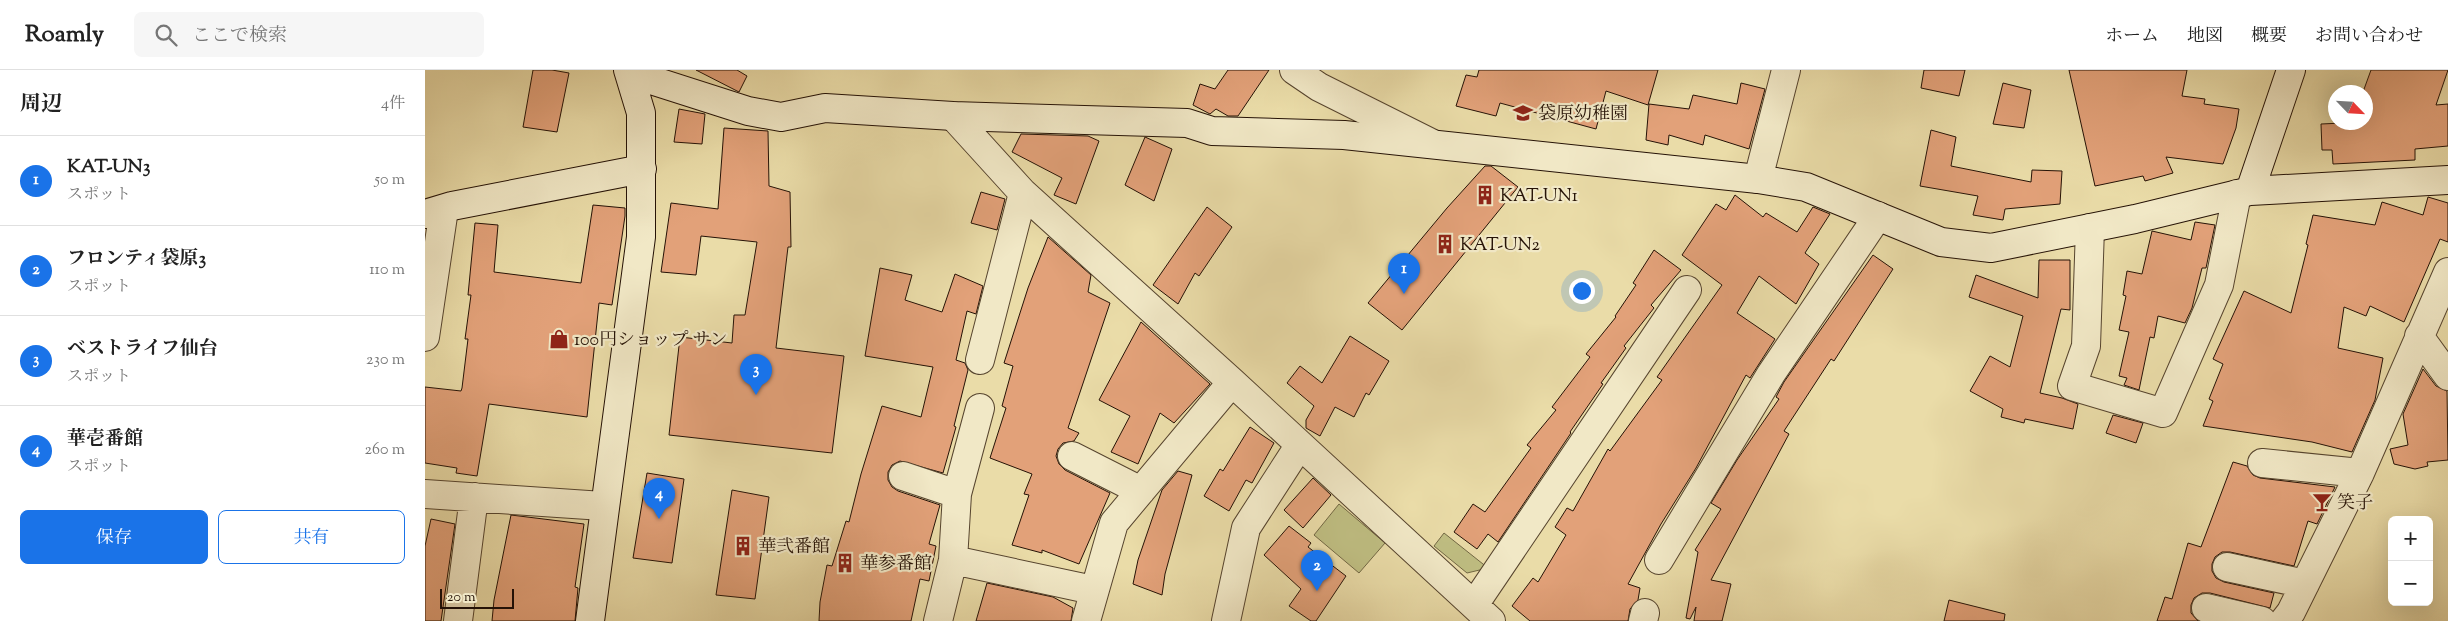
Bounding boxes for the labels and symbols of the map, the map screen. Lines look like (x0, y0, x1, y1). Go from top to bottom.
north arrow (2328, 85, 2373, 130)
school or university icon: 袋原幼稚園 (1512, 102, 1534, 124)
place label: 袋原幼稚園 (1538, 102, 1628, 128)
building icon: KAT-UN1 (1474, 184, 1496, 206)
place label: KAT-UN1 (1500, 184, 1578, 210)
building icon: KAT-UN2 (1434, 233, 1456, 255)
place label: KAT-UN2 (1460, 233, 1541, 259)
pin: 1 (1388, 253, 1420, 294)
your location (1569, 278, 1595, 304)
shop icon: 100円ショップ サン (548, 328, 570, 350)
place label: 100円ショップ サン (574, 328, 728, 354)
pin: 3 (740, 354, 772, 395)
pin: 4 (643, 478, 675, 519)
bar icon: 笑子 (2311, 491, 2333, 513)
place label: 笑子 (2337, 491, 2373, 517)
building icon: 華弐番館 (732, 535, 754, 557)
place label: 華弐番館 (758, 535, 830, 561)
pin: 2 (1301, 550, 1333, 591)
building icon: 華参番館 (834, 552, 856, 574)
place label: 華参番館 (860, 552, 932, 578)
scale bar (440, 586, 514, 609)

